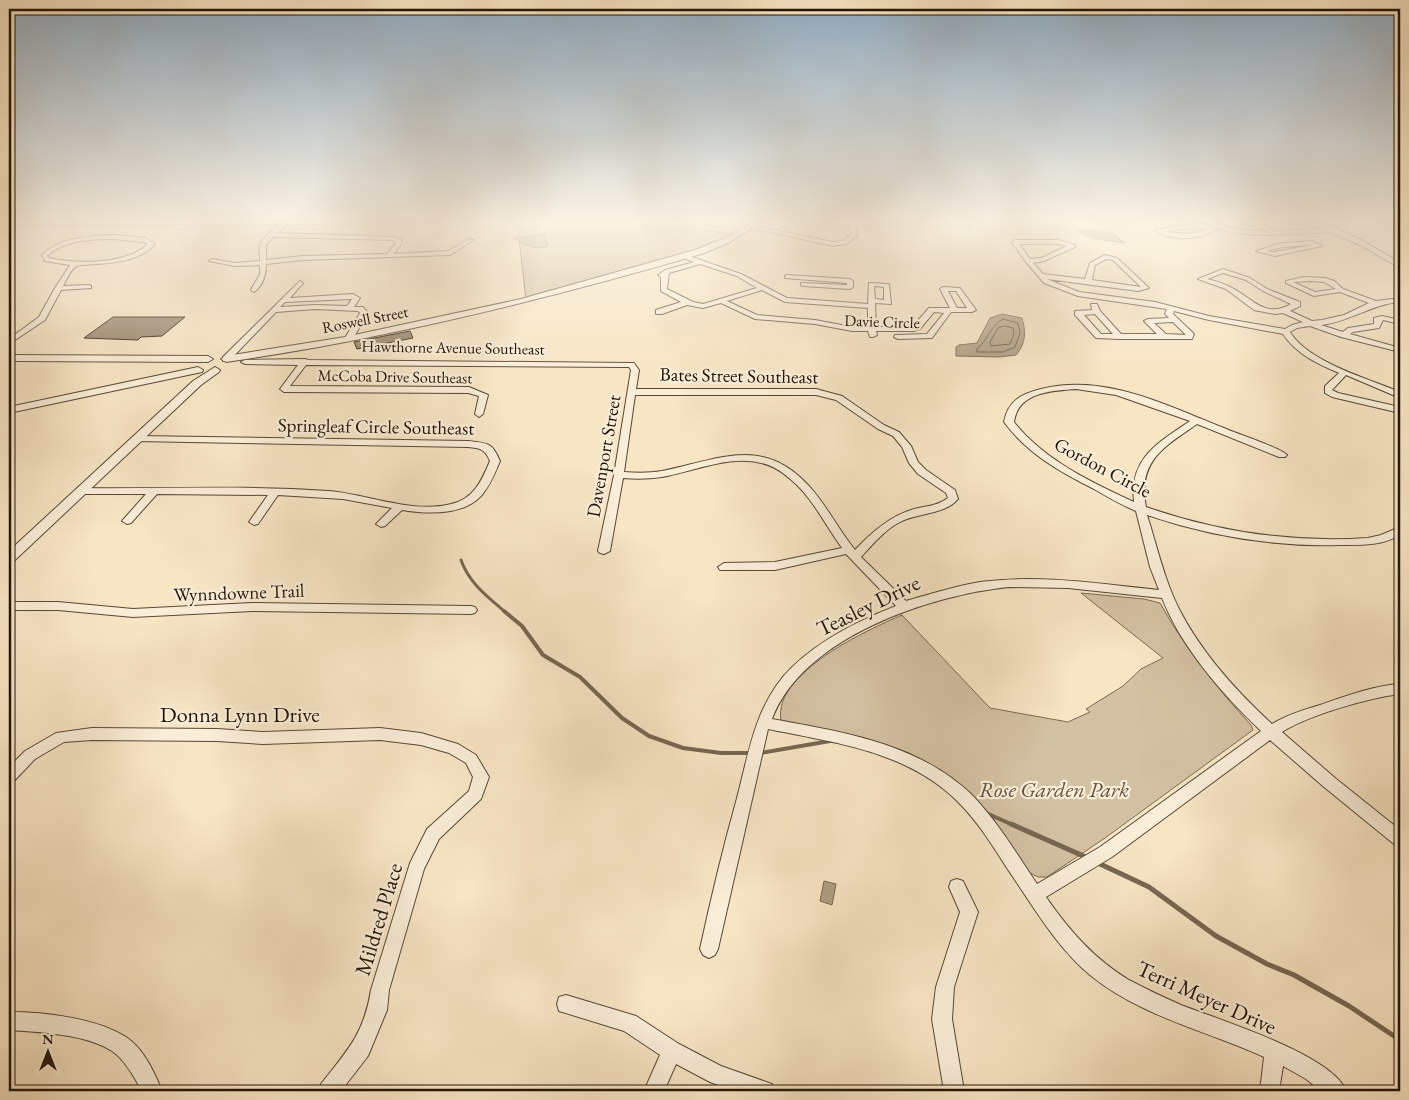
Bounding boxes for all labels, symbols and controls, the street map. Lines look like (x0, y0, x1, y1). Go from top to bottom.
street label: Roswell Street (320, 301, 410, 338)
street label: Davie Circle (844, 310, 920, 333)
street label: Hawthorne Avenue Southeast (361, 335, 545, 360)
street label: Bates Street Southeast (659, 362, 819, 389)
street label: McCoba Drive Southeast (317, 365, 472, 388)
street label: Davenport Street (580, 393, 627, 519)
street label: Springleaf Circle Southeast (278, 412, 474, 441)
street label: Gordon Circle (1050, 431, 1156, 504)
street label: Teasley Drive (812, 568, 925, 643)
street label: Wynndowne Trail (173, 578, 305, 607)
street label: Donna Lynn Drive (160, 700, 320, 729)
park label: Rose Garden Park (979, 775, 1129, 804)
street label: Mildred Place (348, 859, 409, 979)
street label: Terri Meyer Drive (1132, 954, 1282, 1041)
north arrow (22, 1028, 72, 1078)
text: N (42, 1030, 54, 1048)

